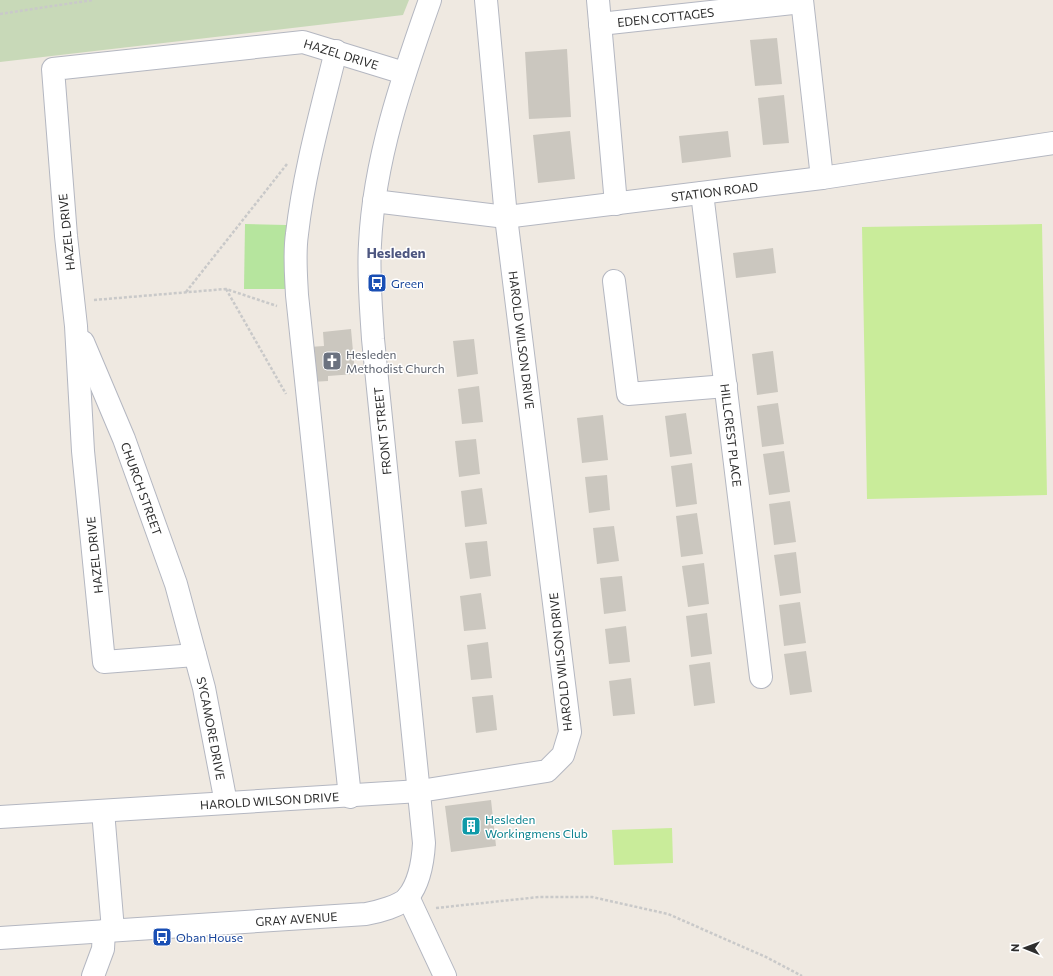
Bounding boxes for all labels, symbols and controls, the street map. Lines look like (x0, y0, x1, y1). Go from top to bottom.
street label: EDEN COTTAGES (616, 5, 715, 29)
street label: HAZEL DRIVE (302, 36, 380, 72)
street label: STATION ROAD (670, 179, 759, 204)
street label: HAZEL DRIVE (55, 193, 77, 271)
district label: Hesleden (366, 244, 426, 261)
street label: HAROLD WILSON DRIVE (507, 270, 537, 410)
bus stop icon: Green (366, 272, 388, 294)
place label: Green (391, 276, 424, 290)
place label: Hesleden Methodist Church (346, 347, 445, 375)
church icon: Hesleden Methodist Church (321, 350, 343, 372)
street label: HILLCREST PLACE (718, 383, 745, 488)
street label: FRONT STREET (370, 386, 394, 476)
street label: CHURCH STREET (119, 440, 165, 537)
street label: HAZEL DRIVE (83, 516, 105, 594)
street label: HAROLD WILSON DRIVE (546, 592, 574, 732)
street label: SYCAMORE DRIVE (194, 675, 228, 781)
street label: HAROLD WILSON DRIVE (200, 789, 339, 812)
place label: Hesleden Workingmens Club (485, 812, 588, 840)
building icon: Hesleden Workingmens Club (460, 815, 482, 837)
street label: GRAY AVENUE (255, 909, 338, 928)
bus stop icon: Oban House (151, 926, 173, 948)
north arrow (1005, 928, 1045, 968)
place label: Oban House (176, 930, 243, 944)
text: N (1008, 944, 1021, 952)

